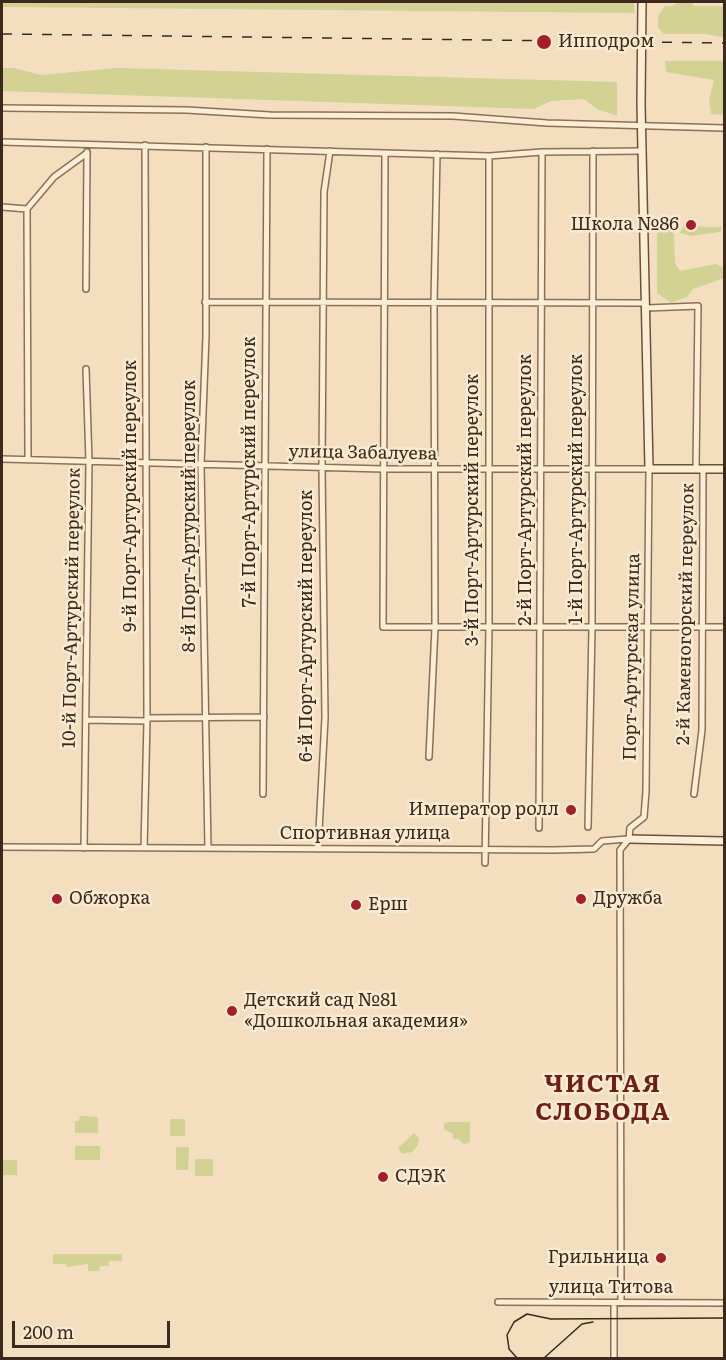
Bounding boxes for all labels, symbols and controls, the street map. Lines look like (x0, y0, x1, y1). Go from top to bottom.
place label: Ипподром (558, 31, 654, 53)
marker: Ипподром (535, 33, 553, 51)
place label: Школа №86 (570, 214, 679, 236)
marker: Школа №86 (684, 218, 698, 232)
street label: 7-й Порт-Артурский переулок (239, 337, 261, 607)
street label: 2-й Порт-Артурский переулок (515, 354, 537, 626)
street label: 1-й Порт-Артурский переулок (566, 354, 588, 624)
street label: 9-й Порт-Артурский переулок (120, 360, 142, 632)
street label: 3-й Порт-Артурский переулок (462, 374, 484, 646)
street label: 8-й Порт-Артурский переулок (179, 380, 201, 652)
street label: улица Забалуева (288, 441, 438, 465)
street label: 10-й Порт-Артурский переулок (59, 468, 85, 748)
street label: 2-й Каменогорский переулок (673, 483, 699, 745)
street label: 6-й Порт-Артурский переулок (296, 490, 318, 762)
street label: Порт-Артурская улица (619, 553, 645, 761)
place label: Император ролл (409, 799, 559, 821)
marker: Император ролл (564, 803, 578, 817)
street label: Спортивная улица (280, 823, 450, 845)
place label: Обжорка (69, 888, 150, 910)
place label: Дружба (593, 888, 662, 910)
marker: Обжорка (50, 892, 64, 906)
marker: Дружба (574, 892, 588, 906)
place label: Ерш (368, 894, 408, 916)
marker: Ерш (349, 898, 363, 912)
place label: Детский сад №81 «Дошкольная академия» (244, 990, 468, 1032)
marker: Детский сад №81 «Дошкольная академия» (225, 1004, 239, 1018)
district label: ЧИСТАЯ СЛОБОДА (535, 1071, 671, 1127)
place label: СДЭК (395, 1166, 446, 1188)
marker: СДЭК (376, 1170, 390, 1184)
place label: Грильница (548, 1247, 649, 1269)
marker: Грильница (654, 1251, 668, 1265)
street label: улица Титова (549, 1277, 673, 1299)
scale bar (15, 1309, 172, 1347)
text: 200 m (23, 1318, 74, 1345)

